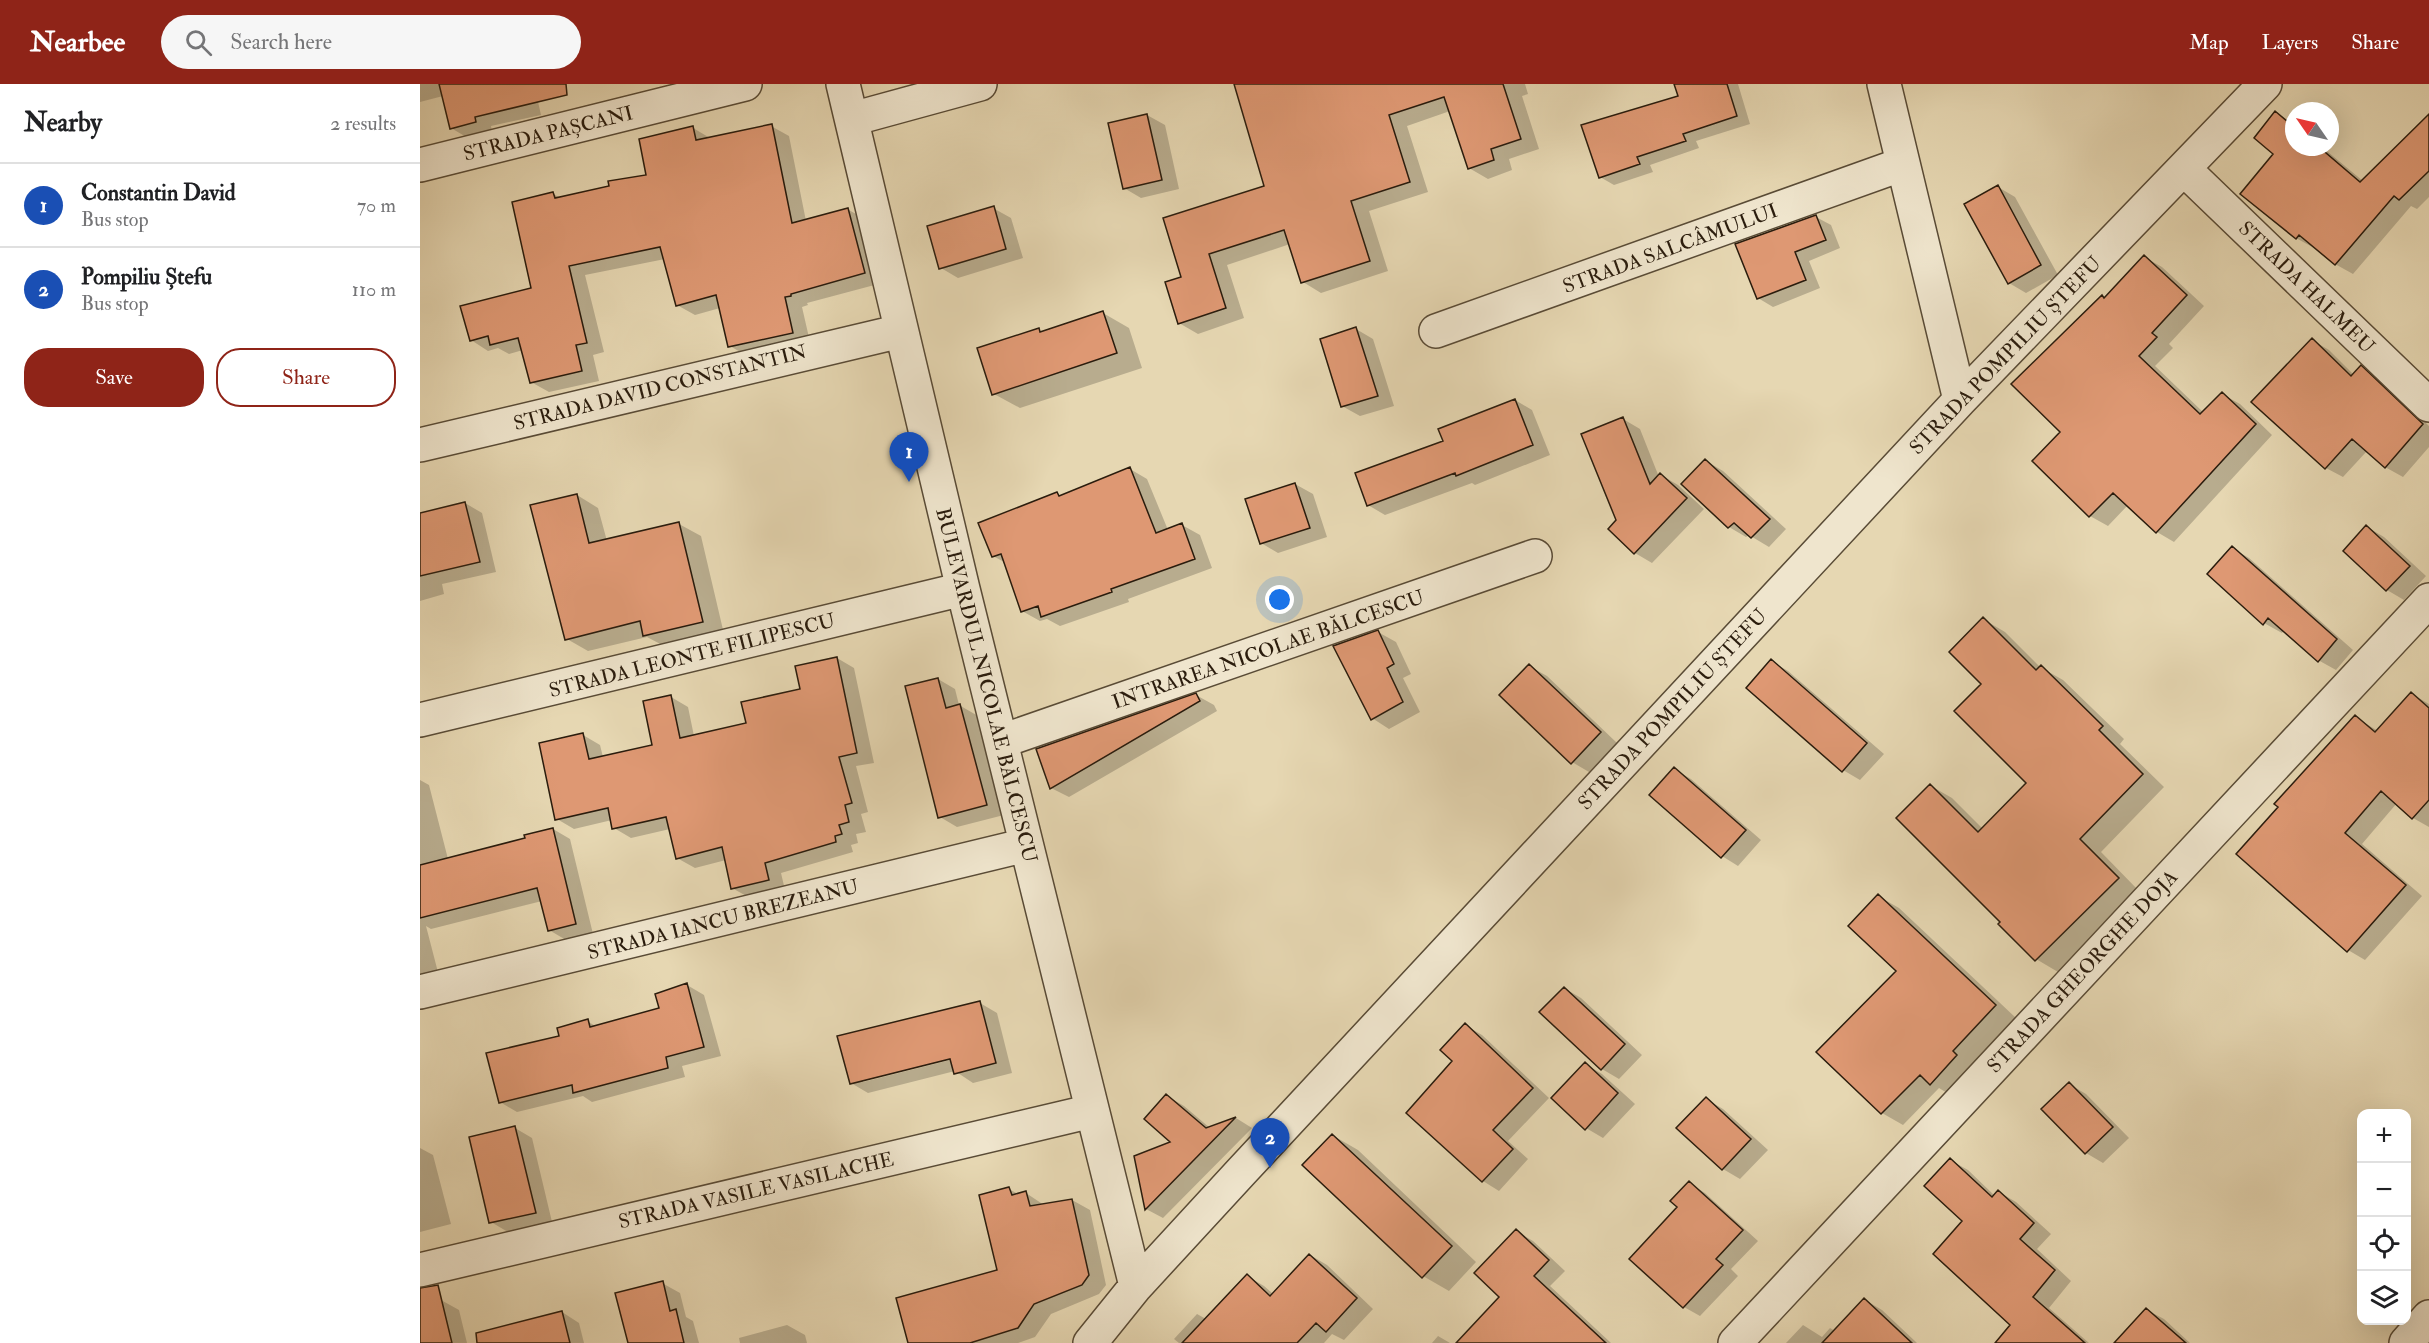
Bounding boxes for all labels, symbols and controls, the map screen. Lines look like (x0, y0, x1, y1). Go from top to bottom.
search box (161, 15, 581, 69)
text: Nearbee (30, 25, 125, 60)
icon: search (182, 26, 215, 59)
text: Search here (230, 28, 332, 56)
text: Map (2189, 29, 2229, 56)
text: Layers (2262, 29, 2318, 56)
text: Share (2351, 29, 2399, 56)
street label: STRADA PAȘCANI (461, 100, 636, 167)
north arrow (2285, 102, 2339, 156)
text: Nearby (24, 107, 102, 139)
text: 2 results (330, 111, 396, 136)
text: Constantin David (81, 179, 236, 207)
text: 1 (40, 193, 47, 218)
text: 70 m (357, 193, 396, 218)
street label: STRADA SALCÂMULUI (1559, 198, 1781, 299)
text: Bus stop (81, 207, 149, 232)
street label: STRADA HALMEU (2233, 216, 2380, 359)
street label: STRADA POMPILIU ȘTEFU (1904, 251, 2107, 460)
text: Pompiliu Ștefu (81, 263, 212, 291)
text: 2 (38, 277, 49, 302)
text: 110 m (352, 277, 396, 302)
text: Bus stop (81, 291, 149, 316)
street label: STRADA DAVID CONSTANTIN (511, 339, 810, 436)
button: Save (24, 348, 204, 407)
button: Share (216, 348, 396, 407)
pin: 1 (890, 432, 928, 482)
street label: BULEVARDUL NICOLAE BĂLCESCU (930, 505, 1043, 865)
street label: INTRAREA NICOLAE BĂLCESCU (1109, 584, 1428, 715)
your location (1265, 585, 1294, 614)
street label: STRADA POMPILIU ȘTEFU (1573, 603, 1772, 815)
street label: STRADA LEONTE FILIPESCU (546, 608, 838, 703)
street label: STRADA GHEORGHE DOJA (1982, 864, 2183, 1078)
street label: STRADA IANCU BREZEANU (585, 874, 861, 965)
map controls (2357, 1109, 2411, 1325)
button: + (2357, 1109, 2411, 1163)
pin: 2 (1250, 1118, 1290, 1168)
street label: STRADA VASILE VASILACHE (616, 1147, 896, 1234)
button: − (2357, 1163, 2411, 1217)
button: locate (2357, 1217, 2411, 1271)
button: layers (2357, 1271, 2411, 1325)

